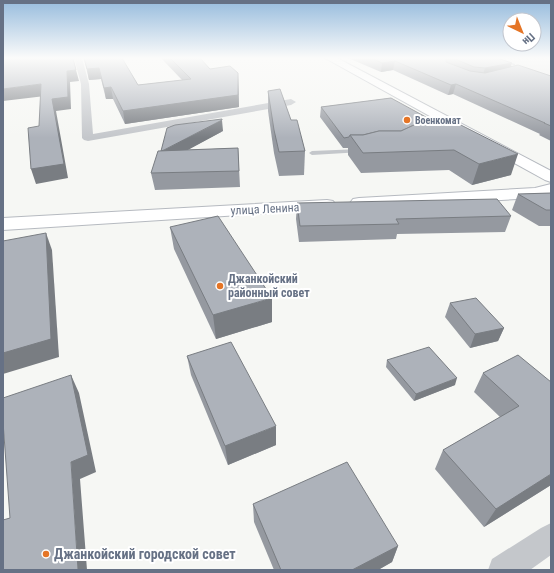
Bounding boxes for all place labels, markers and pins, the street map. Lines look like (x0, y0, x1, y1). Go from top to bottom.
marker: Военкомат (402, 115, 412, 125)
place label: Военкомат (415, 115, 461, 126)
place label: Джанкойский районный совет (228, 272, 310, 300)
marker: Джанкойский районный совет (215, 281, 225, 291)
place label: Джанкойский городской совет (54, 546, 236, 562)
marker: Джанкойский городской совет (41, 549, 51, 559)

